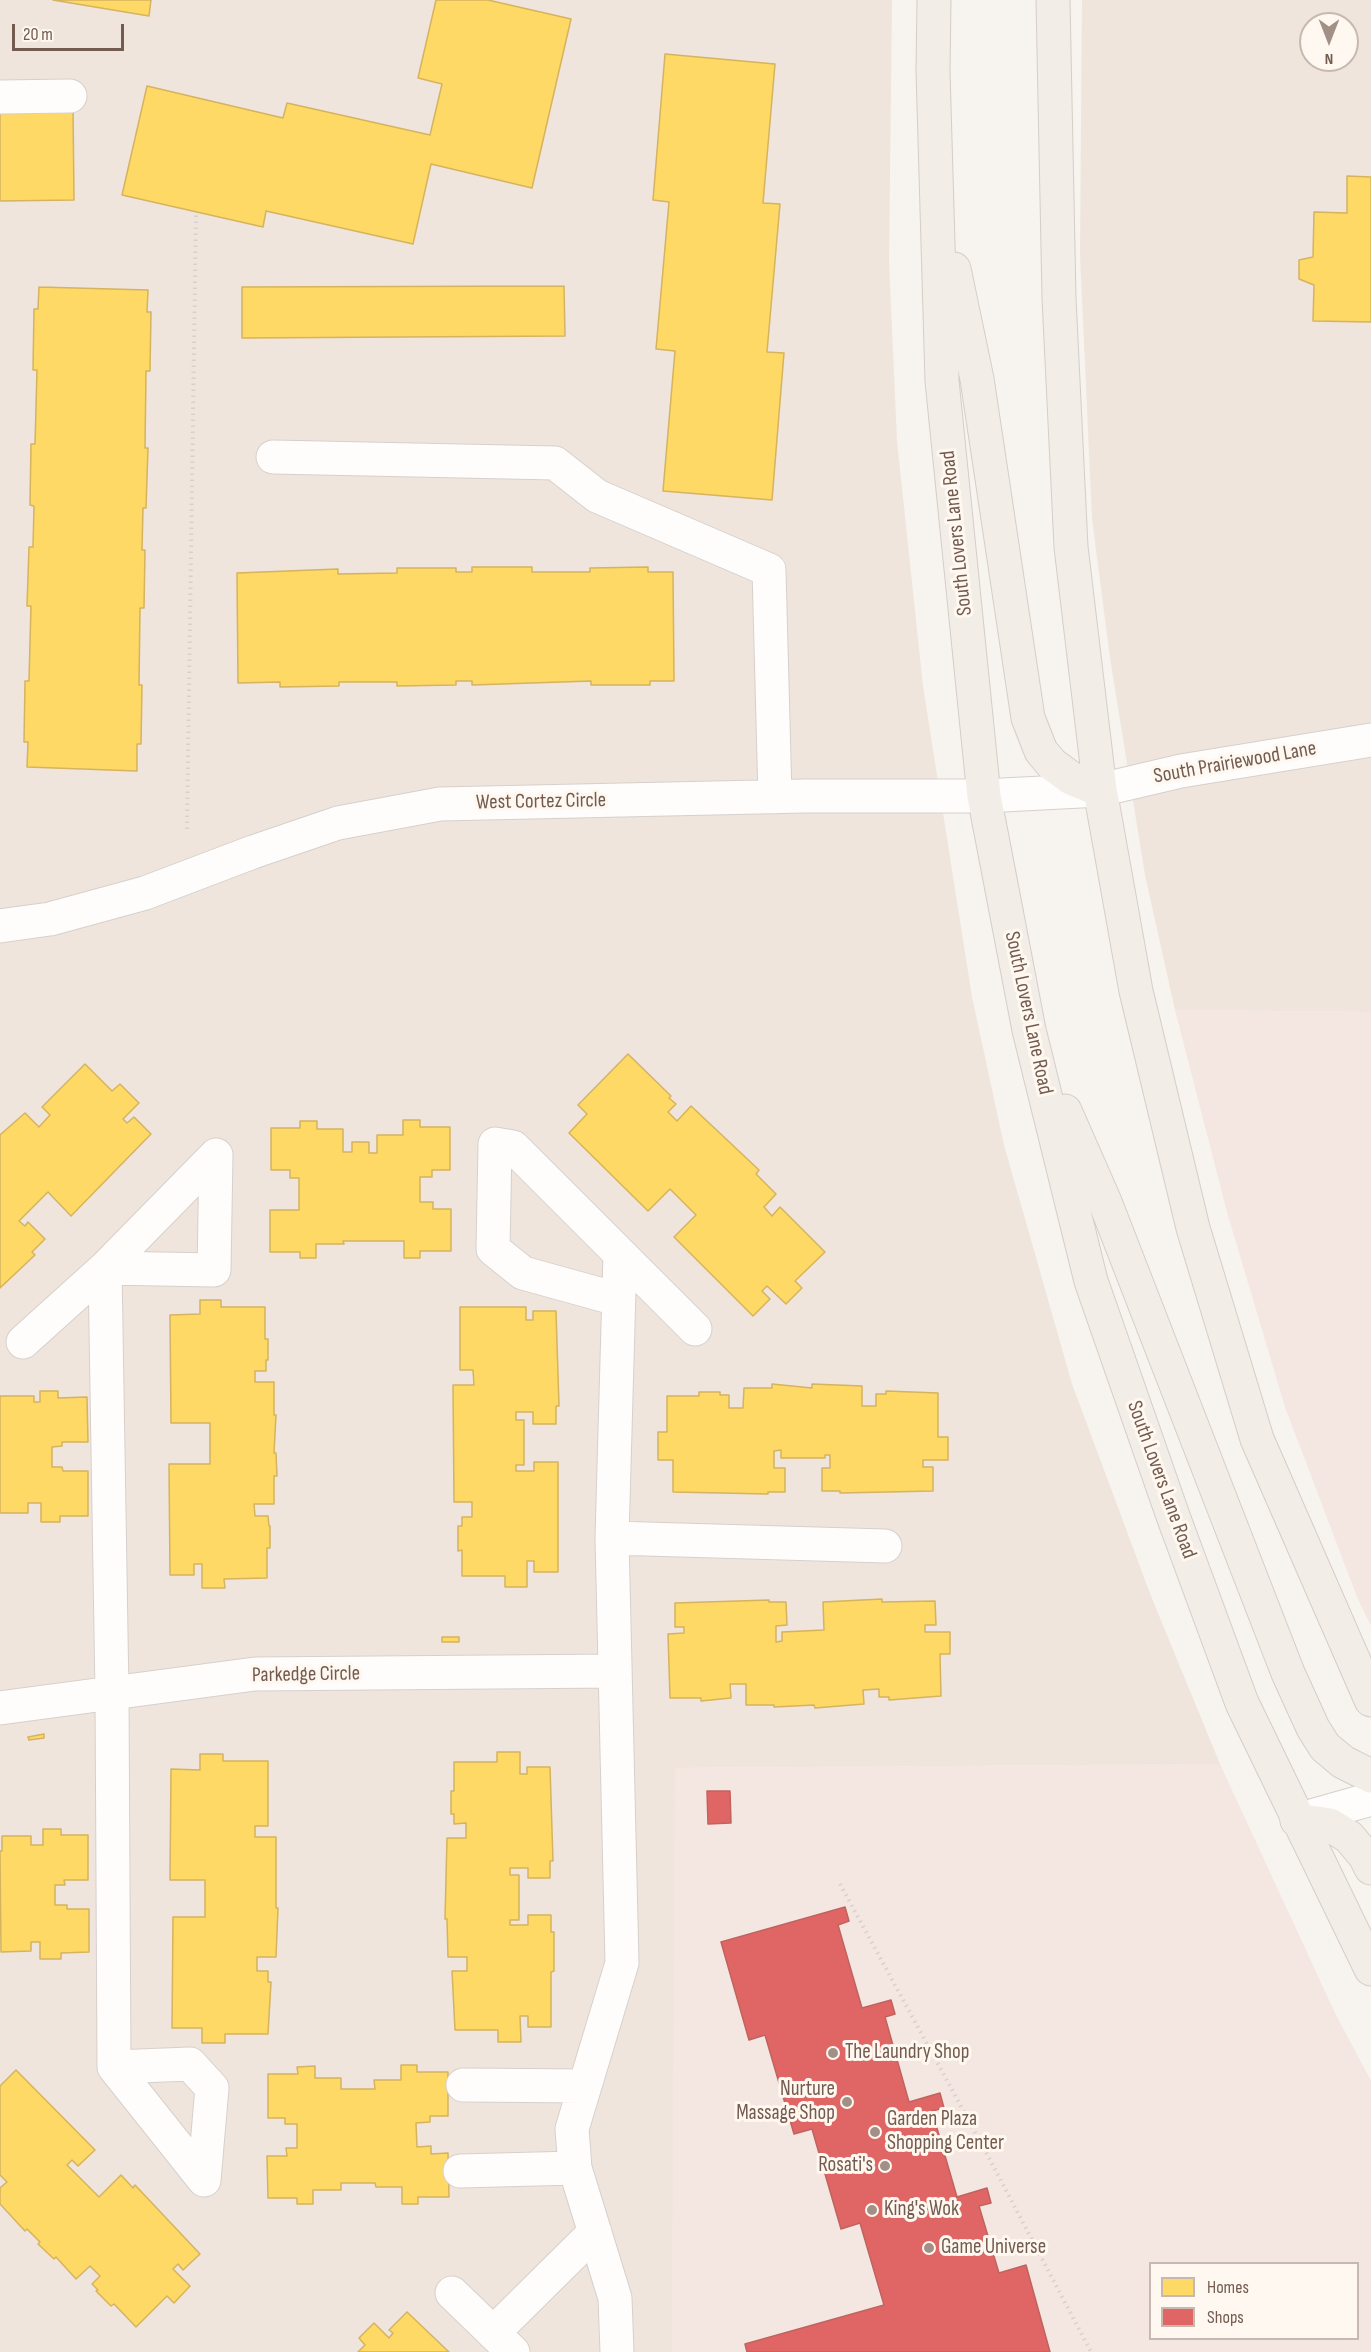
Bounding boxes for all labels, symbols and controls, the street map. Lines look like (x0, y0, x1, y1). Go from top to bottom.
scale bar (15, 12, 128, 50)
north arrow (1299, 12, 1359, 72)
text: 20 m (23, 24, 53, 45)
text: N (1325, 49, 1333, 68)
street label: South Lovers Lane Road (936, 449, 978, 617)
street label: South Prairiewood Lane (1152, 736, 1318, 790)
street label: West Cortez Circle (476, 788, 606, 816)
street label: South Lovers Lane Road (998, 929, 1058, 1097)
street label: South Lovers Lane Road (1121, 1398, 1201, 1562)
street label: Parkedge Circle (252, 1661, 360, 1689)
place label: The Laundry Shop (845, 2040, 970, 2066)
marker: The Laundry Shop (826, 2046, 840, 2060)
place label: Nurture Massage Shop (736, 2077, 835, 2127)
marker: Nurture Massage Shop (840, 2095, 854, 2109)
place label: Garden Plaza Shopping Center (887, 2107, 1004, 2157)
marker: Garden Plaza Shopping Center (868, 2125, 882, 2139)
place label: Rosati's (818, 2153, 873, 2179)
marker: Rosati's (878, 2159, 892, 2173)
place label: King's Wok (884, 2197, 959, 2223)
marker: King's Wok (865, 2203, 879, 2217)
place label: Game Universe (941, 2235, 1046, 2261)
marker: Game Universe (922, 2241, 936, 2255)
legend (1149, 2262, 1359, 2340)
text: Homes (1207, 2277, 1249, 2298)
text: Shops (1207, 2307, 1244, 2328)

